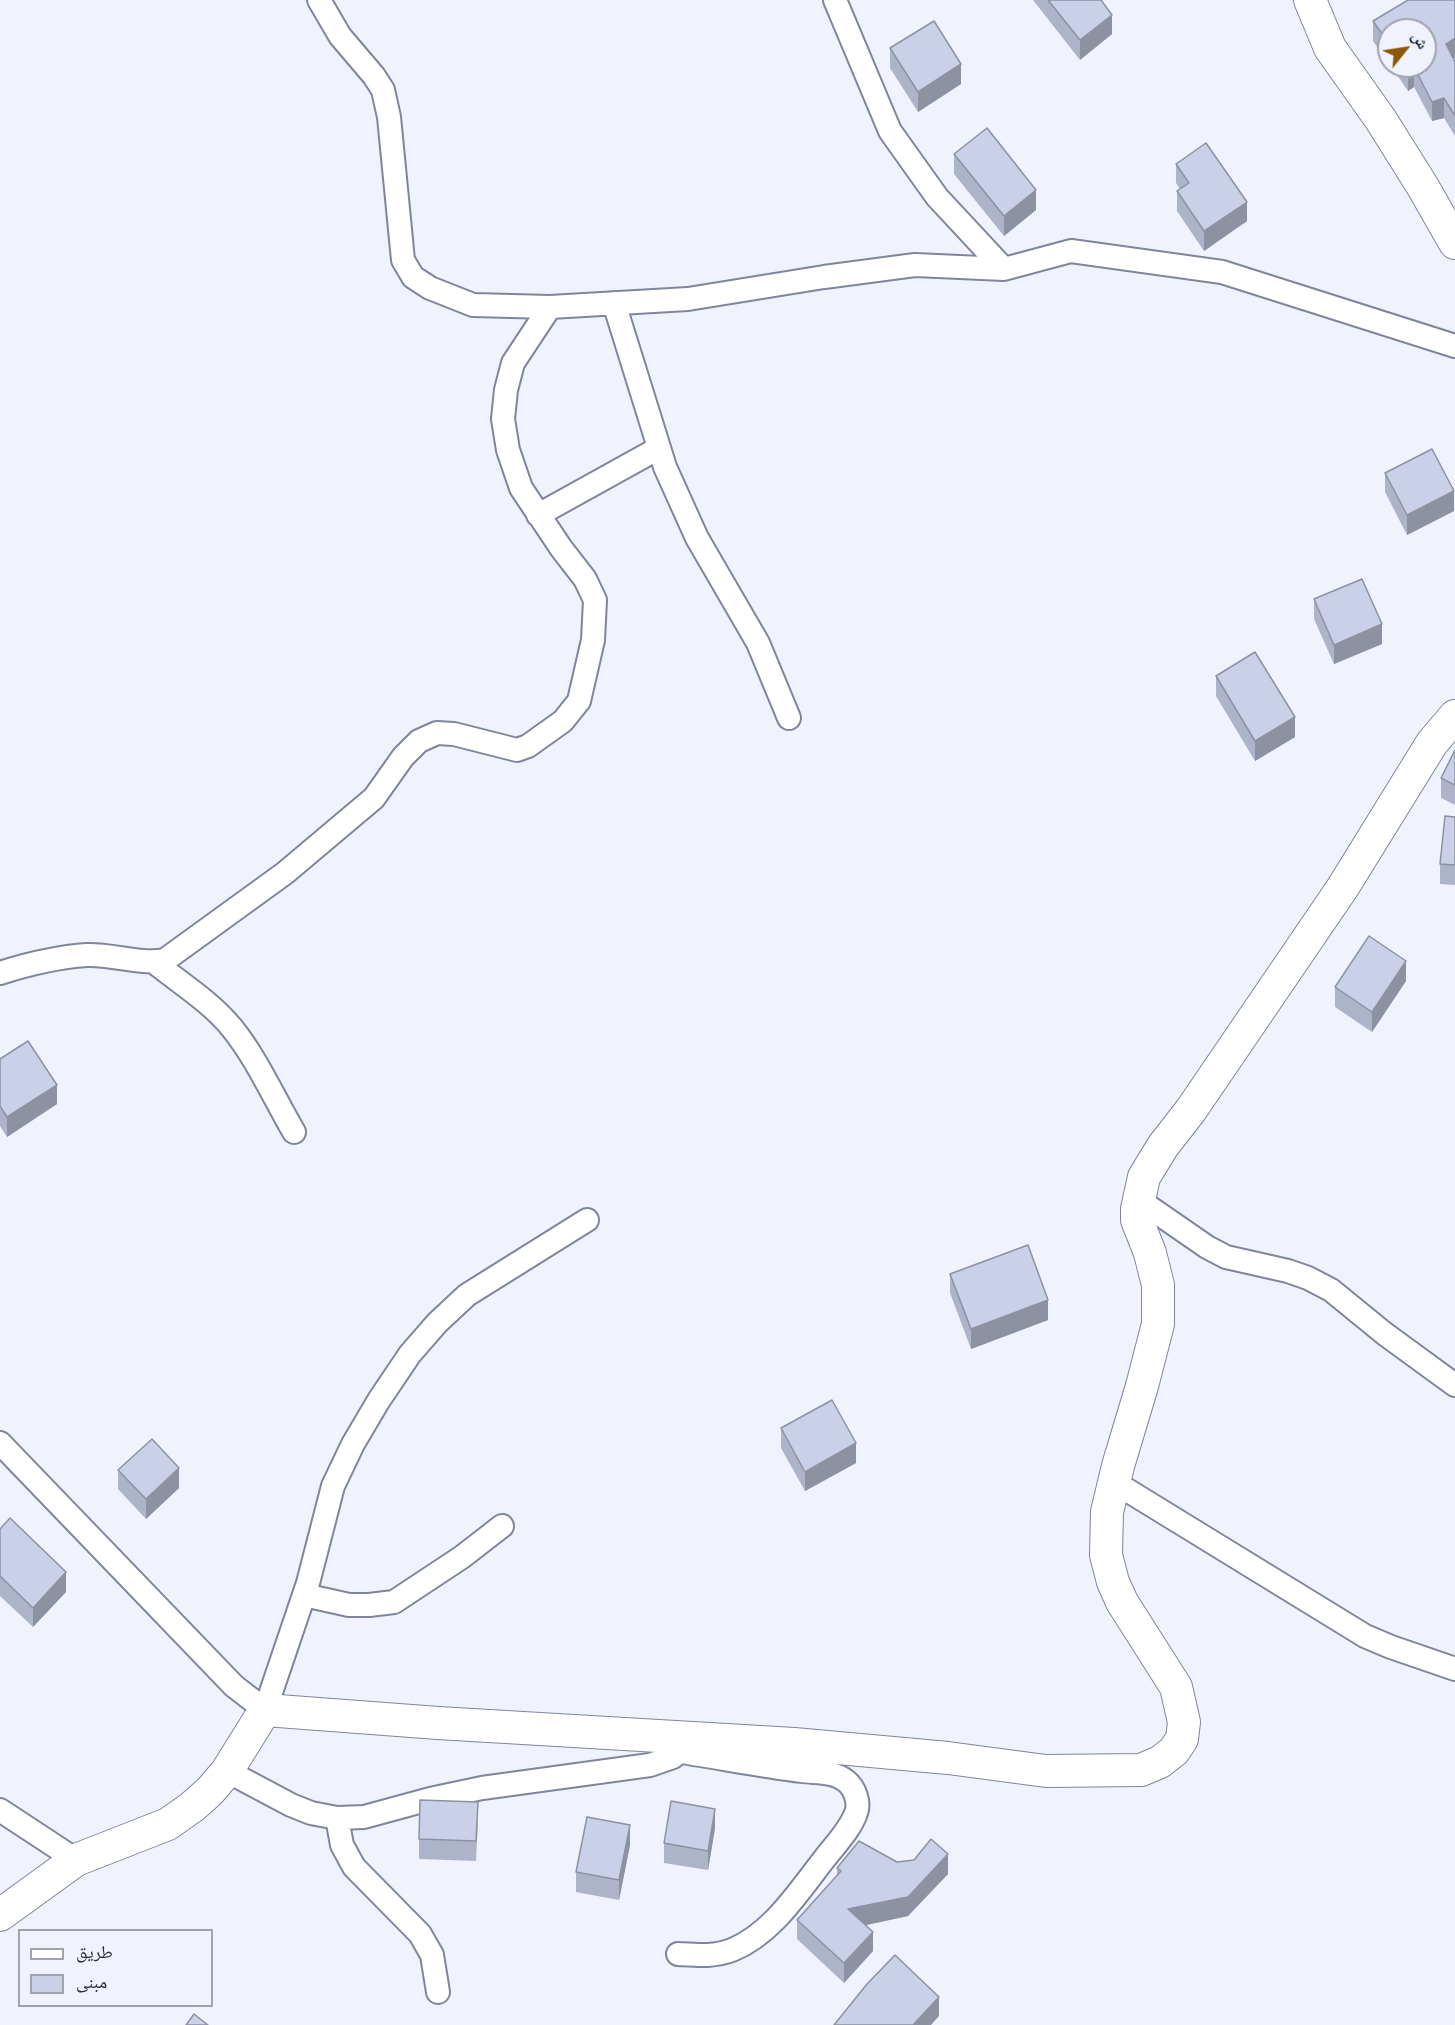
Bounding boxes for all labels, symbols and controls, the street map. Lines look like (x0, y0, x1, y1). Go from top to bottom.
north arrow (1377, 18, 1437, 78)
text: ش (1408, 28, 1434, 52)
legend (18, 1929, 213, 2007)
text: طريق (76, 1940, 113, 1962)
text: مبنى (76, 1970, 107, 1992)

